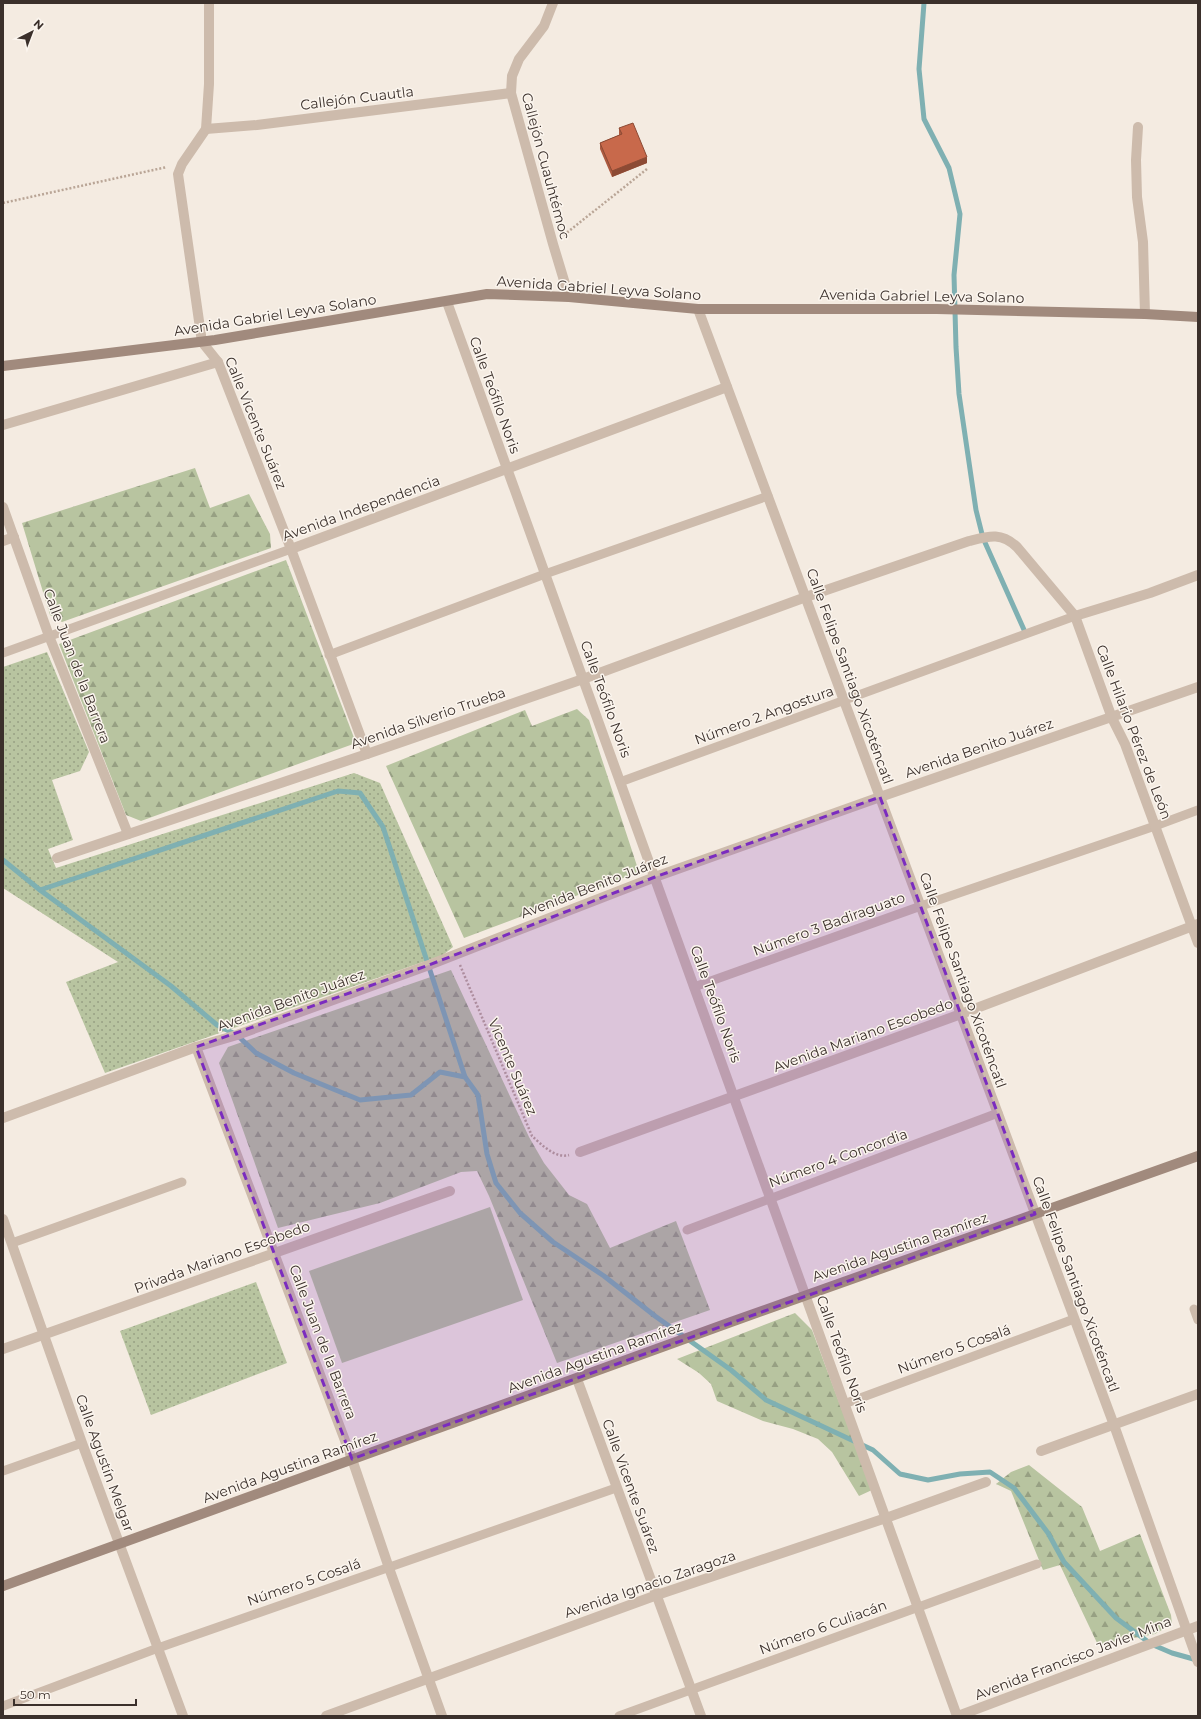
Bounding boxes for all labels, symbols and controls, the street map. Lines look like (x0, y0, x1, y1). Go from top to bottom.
north arrow (12, 12, 52, 52)
text: N (31, 16, 47, 33)
street label: Callejón Cuautla (299, 82, 415, 114)
street label: Callejón Cuauhtémoc (518, 91, 574, 242)
street label: Avenida Gabriel Leyva Solano (496, 272, 702, 304)
street label: Avenida Gabriel Leyva Solano (819, 285, 1025, 307)
street label: Avenida Gabriel Leyva Solano (172, 290, 378, 340)
street label: Calle Teófilo Noris (465, 334, 525, 456)
street label: Calle Vicente Suárez (221, 354, 291, 492)
street label: Avenida Independencia (280, 471, 442, 545)
street label: Calle Felipe Santiago Xicoténcatl (802, 566, 898, 786)
street label: Calle Juan de la Barrera (39, 586, 115, 746)
street label: Calle Teófilo Noris (576, 638, 636, 760)
street label: Calle Hilario Pérez de León (1092, 642, 1176, 822)
street label: Número 2 Angostura (692, 681, 836, 749)
street label: Avenida Silverio Trueba (348, 683, 508, 753)
street label: Avenida Benito Juárez (902, 714, 1056, 782)
street label: Avenida Benito Juárez (518, 850, 670, 922)
street label: Calle Felipe Santiago Xicoténcatl (915, 870, 1011, 1090)
street label: Número 3 Badiraguato (751, 888, 908, 960)
street label: Calle Teófilo Noris (686, 943, 746, 1065)
street label: Avenida Benito Juárez (215, 965, 367, 1035)
street label: Avenida Mariano Escobedo (771, 994, 956, 1076)
street label: Vicente Suárez (484, 1016, 542, 1118)
street label: Número 4 Concordia (766, 1125, 910, 1191)
street label: Calle Felipe Santiago Xicoténcatl (1028, 1174, 1124, 1394)
street label: Avenida Agustina Ramírez (810, 1208, 990, 1286)
street label: Privada Mariano Escobedo (132, 1217, 313, 1297)
street label: Calle Juan de la Barrera (285, 1262, 361, 1422)
street label: Calle Teófilo Noris (812, 1293, 872, 1415)
street label: Avenida Agustina Ramírez (505, 1317, 685, 1397)
street label: Número 5 Cosalá (895, 1320, 1013, 1378)
street label: Calle Agustín Melgar (72, 1392, 138, 1535)
street label: Calle Vicente Suárez (598, 1416, 664, 1556)
street label: Avenida Agustina Ramírez (200, 1427, 380, 1507)
street label: Avenida Ignacio Zaragoza (562, 1546, 738, 1622)
street label: Número 5 Cosalá (245, 1554, 363, 1610)
street label: Número 6 Culiacán (757, 1596, 889, 1658)
street label: Avenida Francisco Javier Mina (972, 1612, 1174, 1704)
scale bar (14, 1681, 136, 1707)
text: 50 m (20, 1687, 51, 1702)

